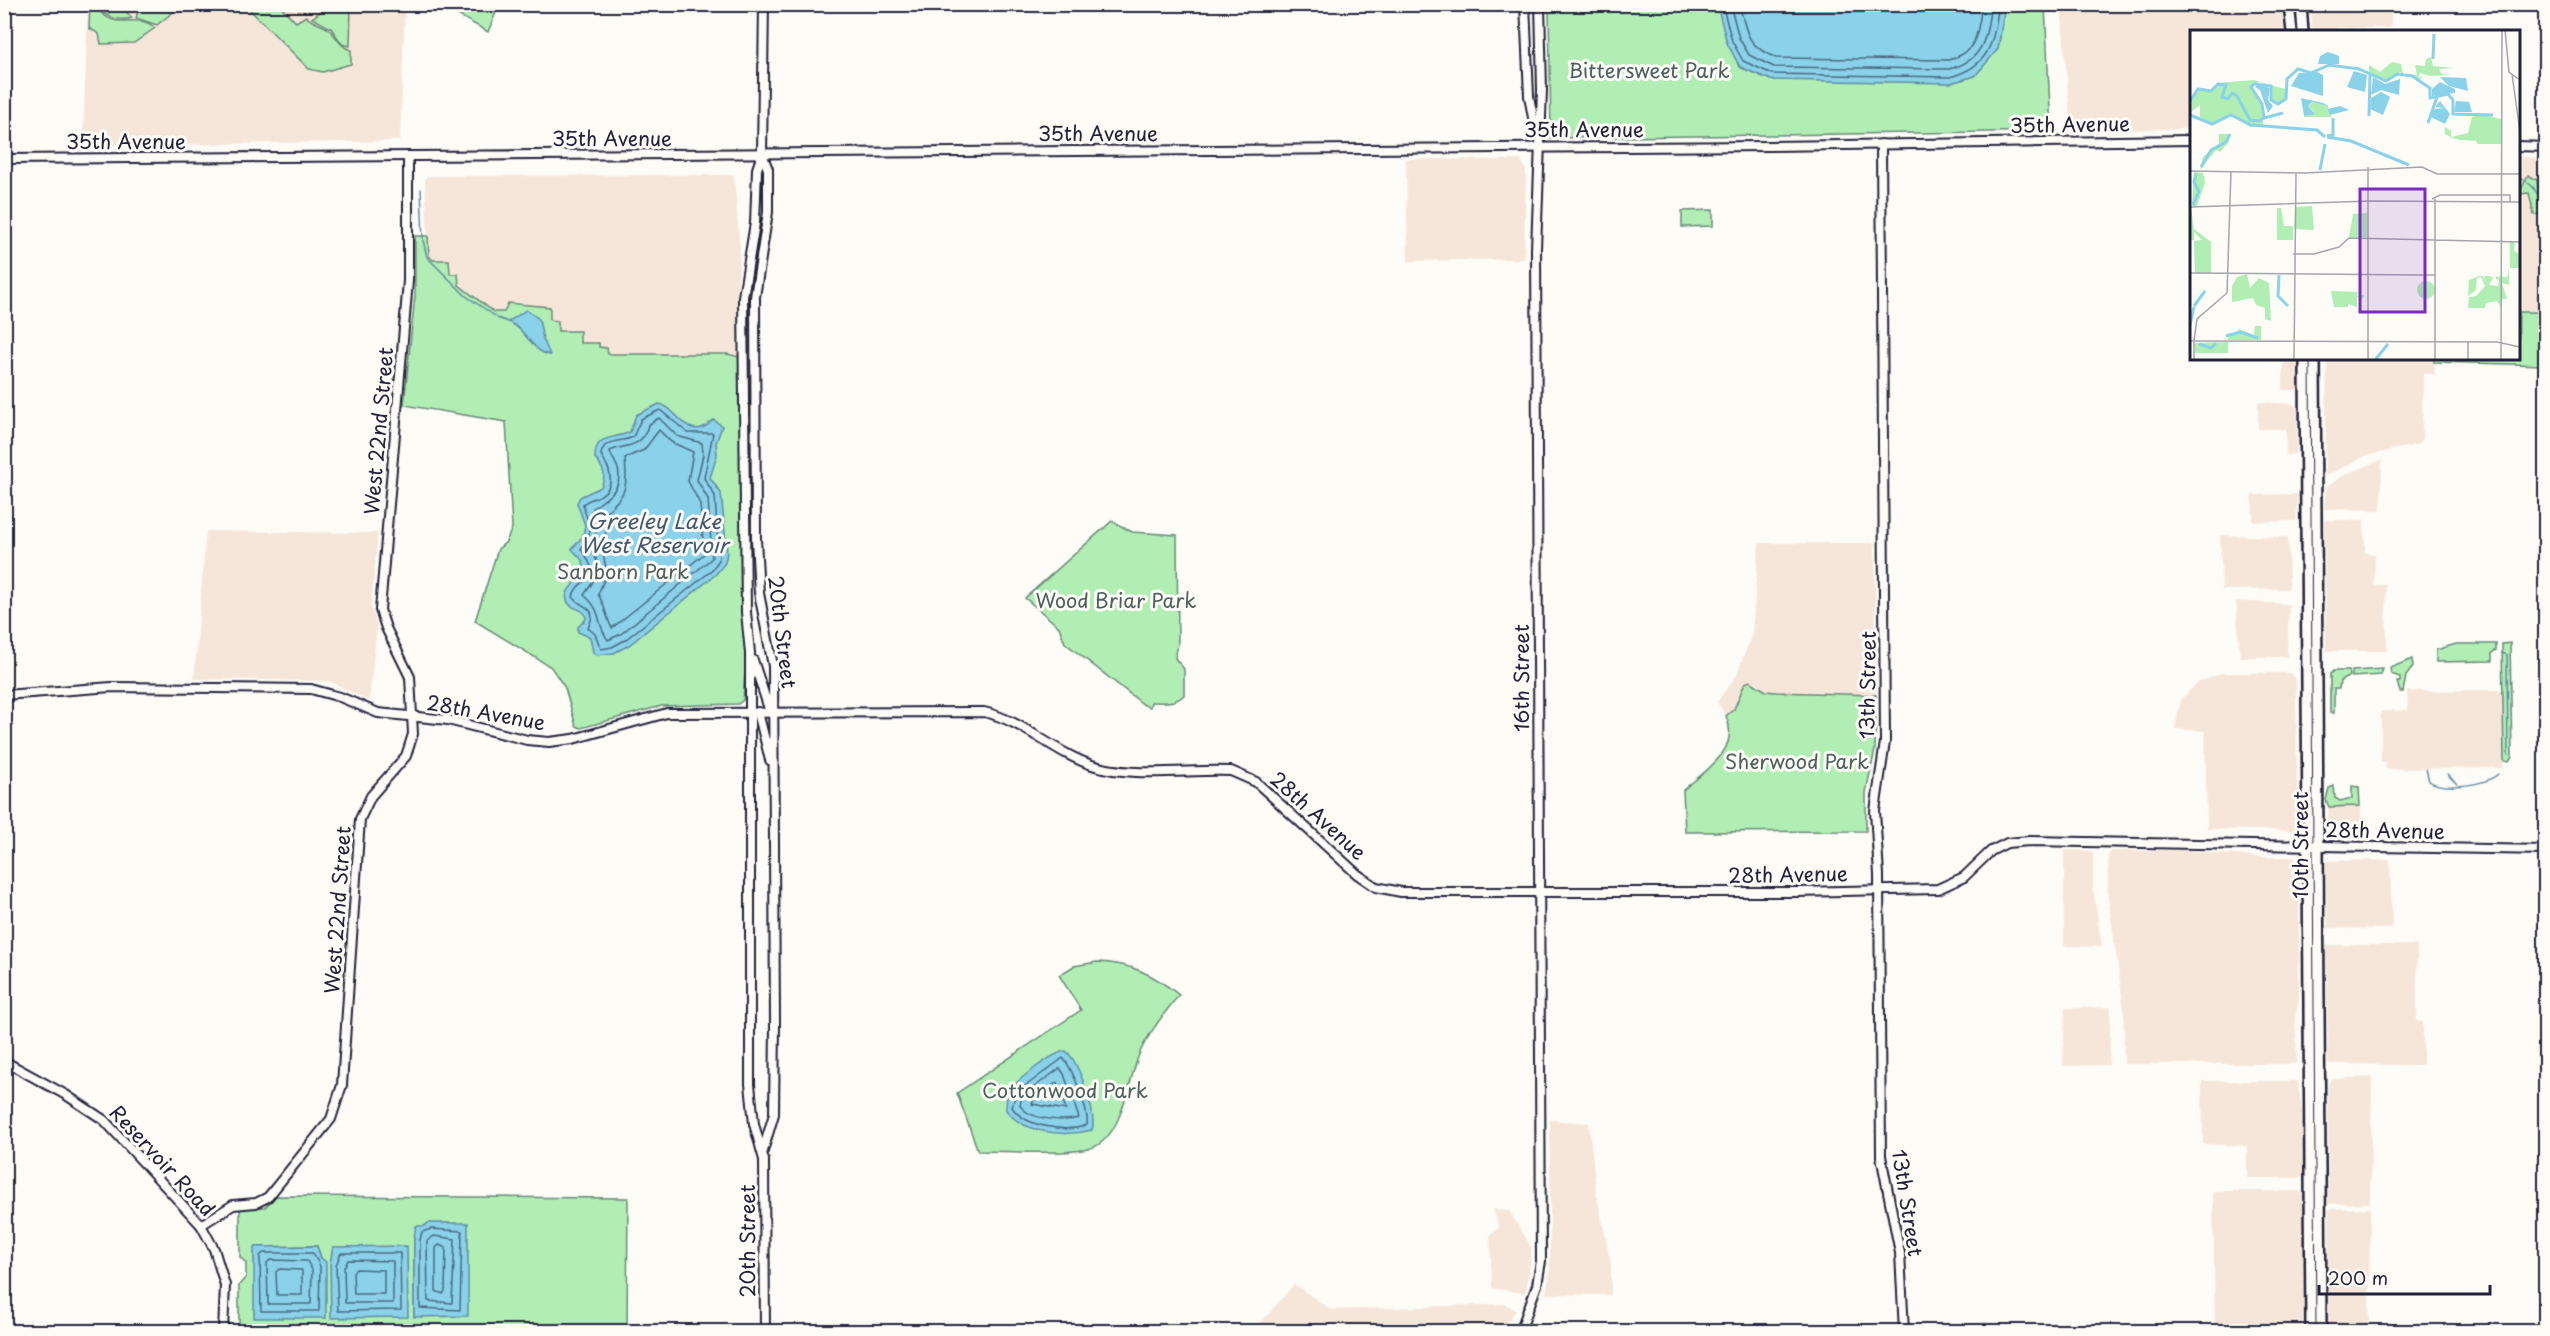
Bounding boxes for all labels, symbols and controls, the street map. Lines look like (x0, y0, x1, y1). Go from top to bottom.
inset map (2190, 30, 2520, 360)
park label: Bittersweet Park (1568, 55, 1730, 85)
street label: 35th Avenue (2010, 108, 2130, 140)
street label: 35th Avenue (1524, 114, 1644, 144)
street label: 35th Avenue (1038, 118, 1158, 148)
street label: 35th Avenue (552, 123, 672, 153)
street label: 35th Avenue (66, 126, 186, 156)
street label: West 22nd Street (356, 346, 400, 516)
water label: Greeley Lake West Reservoir (580, 504, 732, 560)
park label: Sanborn Park (557, 556, 689, 586)
street label: 20th Street (761, 574, 805, 690)
park label: Wood Briar Park (1036, 585, 1196, 615)
street label: 16th Street (1506, 624, 1536, 732)
street label: 13th Street (1851, 631, 1883, 739)
street label: 28th Avenue (425, 687, 548, 737)
park label: Sherwood Park (1725, 746, 1869, 776)
street label: 28th Avenue (1264, 764, 1373, 867)
street label: 10th Street (2285, 791, 2315, 899)
street label: 28th Avenue (2325, 814, 2445, 846)
street label: West 22nd Street (316, 825, 358, 995)
street label: 28th Avenue (1728, 858, 1848, 890)
park label: Cottonwood Park (982, 1075, 1148, 1105)
street label: Reservoir Road (103, 1098, 223, 1223)
street label: 13th Street (1885, 1147, 1931, 1259)
street label: 20th Street (732, 1184, 762, 1298)
scale bar (2319, 1258, 2490, 1296)
text: 200 m (2328, 1264, 2388, 1291)

